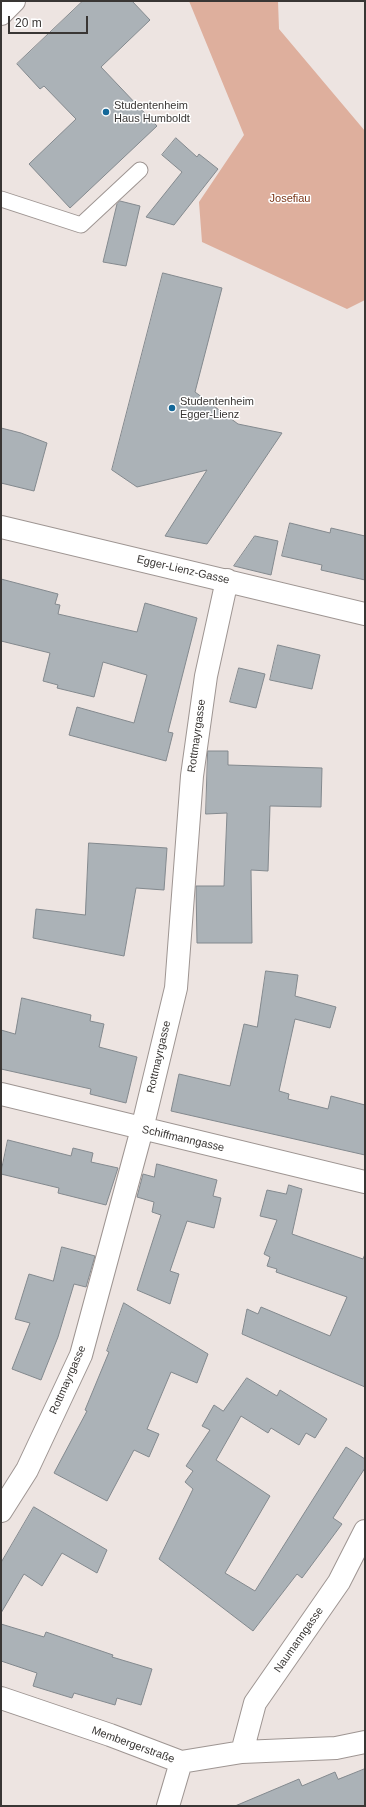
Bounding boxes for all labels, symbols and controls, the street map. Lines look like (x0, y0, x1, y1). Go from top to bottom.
scale bar (10, 8, 90, 34)
text: 20 m (15, 16, 42, 30)
place label: Studentenheim Haus Humboldt (114, 99, 190, 125)
marker: Studentenheim Haus Humboldt (101, 107, 111, 117)
park label: Josefiau (270, 192, 310, 206)
place label: Studentenheim Egger-Lienz (180, 395, 254, 421)
marker: Studentenheim Egger-Lienz (167, 403, 177, 413)
street label: Egger-Lienz-Gasse (135, 553, 231, 587)
street label: Rottmayrgasse (185, 698, 209, 774)
street label: Rottmayrgasse (144, 1019, 174, 1095)
street label: Schiffmanngasse (141, 1123, 225, 1155)
street label: Rottmayrgasse (47, 1344, 89, 1416)
street label: Naumanngasse (271, 1605, 327, 1675)
street label: Membergerstraße (90, 1724, 176, 1766)

